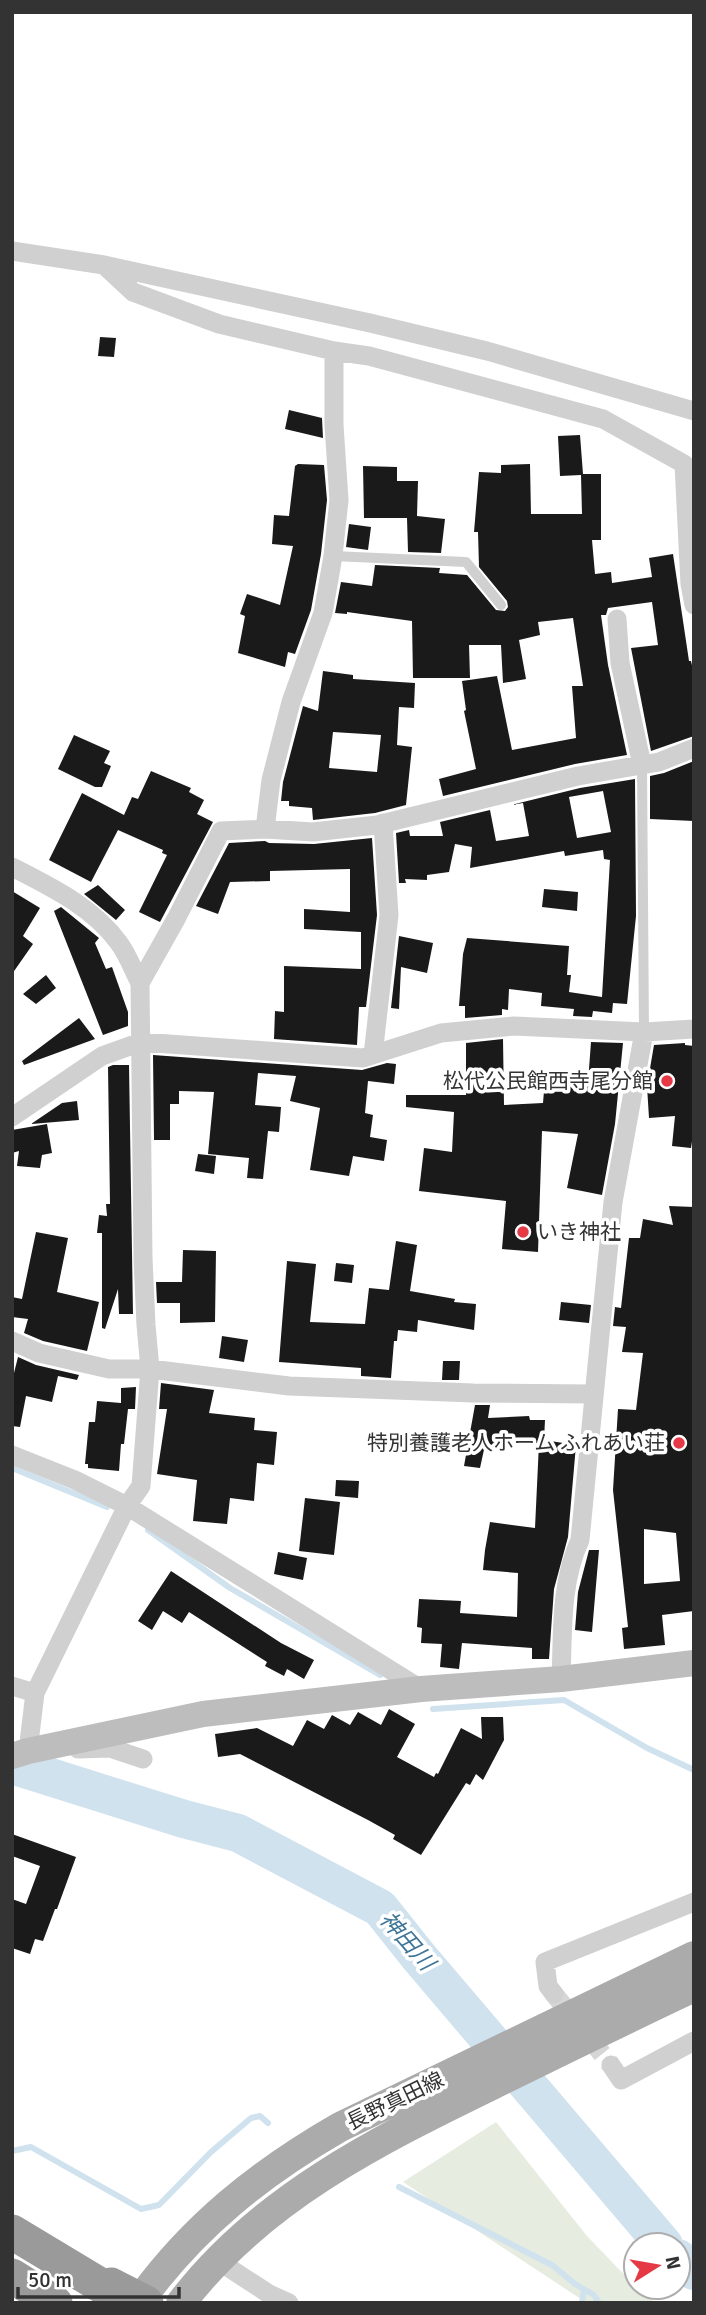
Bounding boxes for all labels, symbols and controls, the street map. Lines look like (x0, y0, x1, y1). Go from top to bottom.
place label: 松代公民館西寺尾分館 (443, 1068, 653, 1094)
marker: 松代公民館西寺尾分館 (659, 1073, 675, 1089)
place label: いき神社 (537, 1219, 621, 1245)
marker: いき神社 (515, 1224, 531, 1240)
place label: 特別養護老人ホーム ふれあい荘 (367, 1430, 665, 1456)
marker: 特別養護老人ホーム ふれあい荘 (671, 1435, 687, 1451)
water label: 神田川 (373, 1905, 443, 1979)
street label: 長野真田線 (342, 2066, 448, 2136)
north arrow (622, 2231, 692, 2301)
text: N (660, 2254, 686, 2272)
scale bar (18, 2256, 178, 2300)
text: 50 m (28, 2267, 72, 2293)

